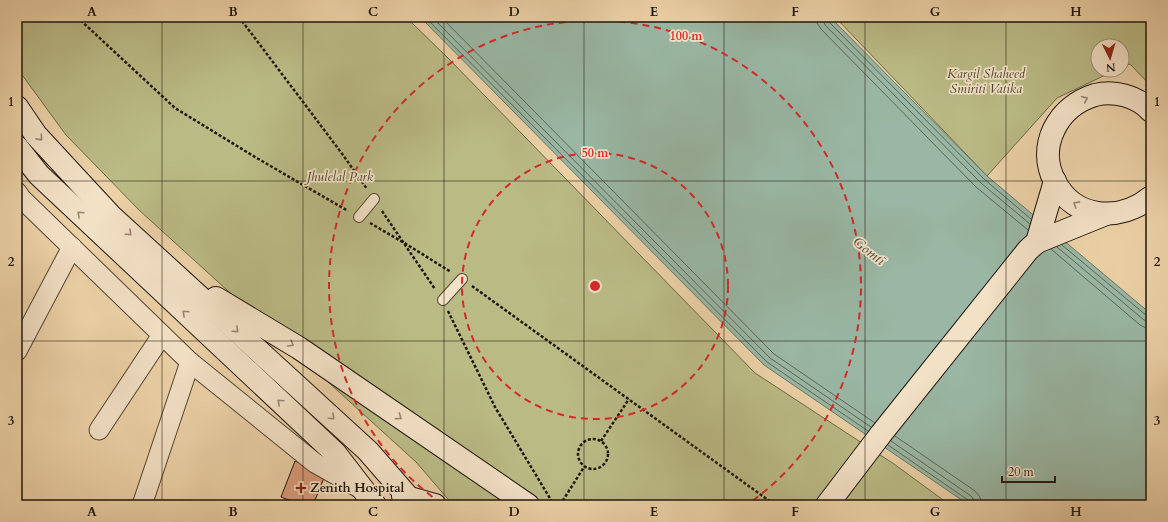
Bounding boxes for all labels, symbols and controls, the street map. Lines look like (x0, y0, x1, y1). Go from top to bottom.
text: A (87, 3, 97, 21)
text: B (228, 3, 238, 21)
text: C (368, 3, 378, 21)
text: D (508, 3, 520, 21)
text: E (650, 3, 658, 21)
text: F (791, 3, 799, 21)
text: G (930, 3, 941, 21)
text: H (1070, 3, 1082, 21)
text: 100 m (670, 28, 703, 44)
north arrow (1090, 38, 1130, 78)
text: N (1105, 60, 1116, 75)
park label: Kargil Shaheed Smiriti Vatika (947, 65, 1026, 98)
text: 1 (8, 93, 14, 111)
text: 1 (1154, 93, 1160, 111)
one-way arrow (1080, 96, 1088, 104)
one-way arrow (35, 134, 42, 141)
text: 50 m (582, 145, 609, 161)
park label: Jhulelal Park (304, 168, 374, 186)
one-way arrow (1073, 202, 1080, 209)
one-way arrow (78, 212, 85, 219)
one-way arrow (125, 228, 132, 235)
water label: Gomtī (849, 232, 890, 270)
text: 2 (8, 253, 15, 271)
text: 2 (1154, 253, 1161, 271)
centre of rings (588, 279, 602, 293)
one-way arrow (182, 310, 190, 318)
one-way arrow (231, 325, 239, 332)
one-way arrow (287, 339, 294, 346)
one-way arrow (277, 399, 285, 406)
text: 3 (8, 412, 15, 430)
one-way arrow (394, 412, 401, 419)
text: 3 (1154, 412, 1161, 430)
one-way arrow (327, 413, 335, 420)
scale bar (1002, 458, 1055, 484)
text: 20 m (1008, 464, 1035, 480)
place label: Zenith Hospital (310, 479, 405, 497)
marker: Zenith Hospital (295, 482, 307, 494)
text: A (87, 503, 97, 521)
text: B (228, 503, 238, 521)
text: C (368, 503, 378, 521)
text: D (508, 503, 520, 521)
text: E (650, 503, 658, 521)
text: F (791, 503, 799, 521)
text: G (930, 503, 941, 521)
text: H (1070, 503, 1082, 521)

